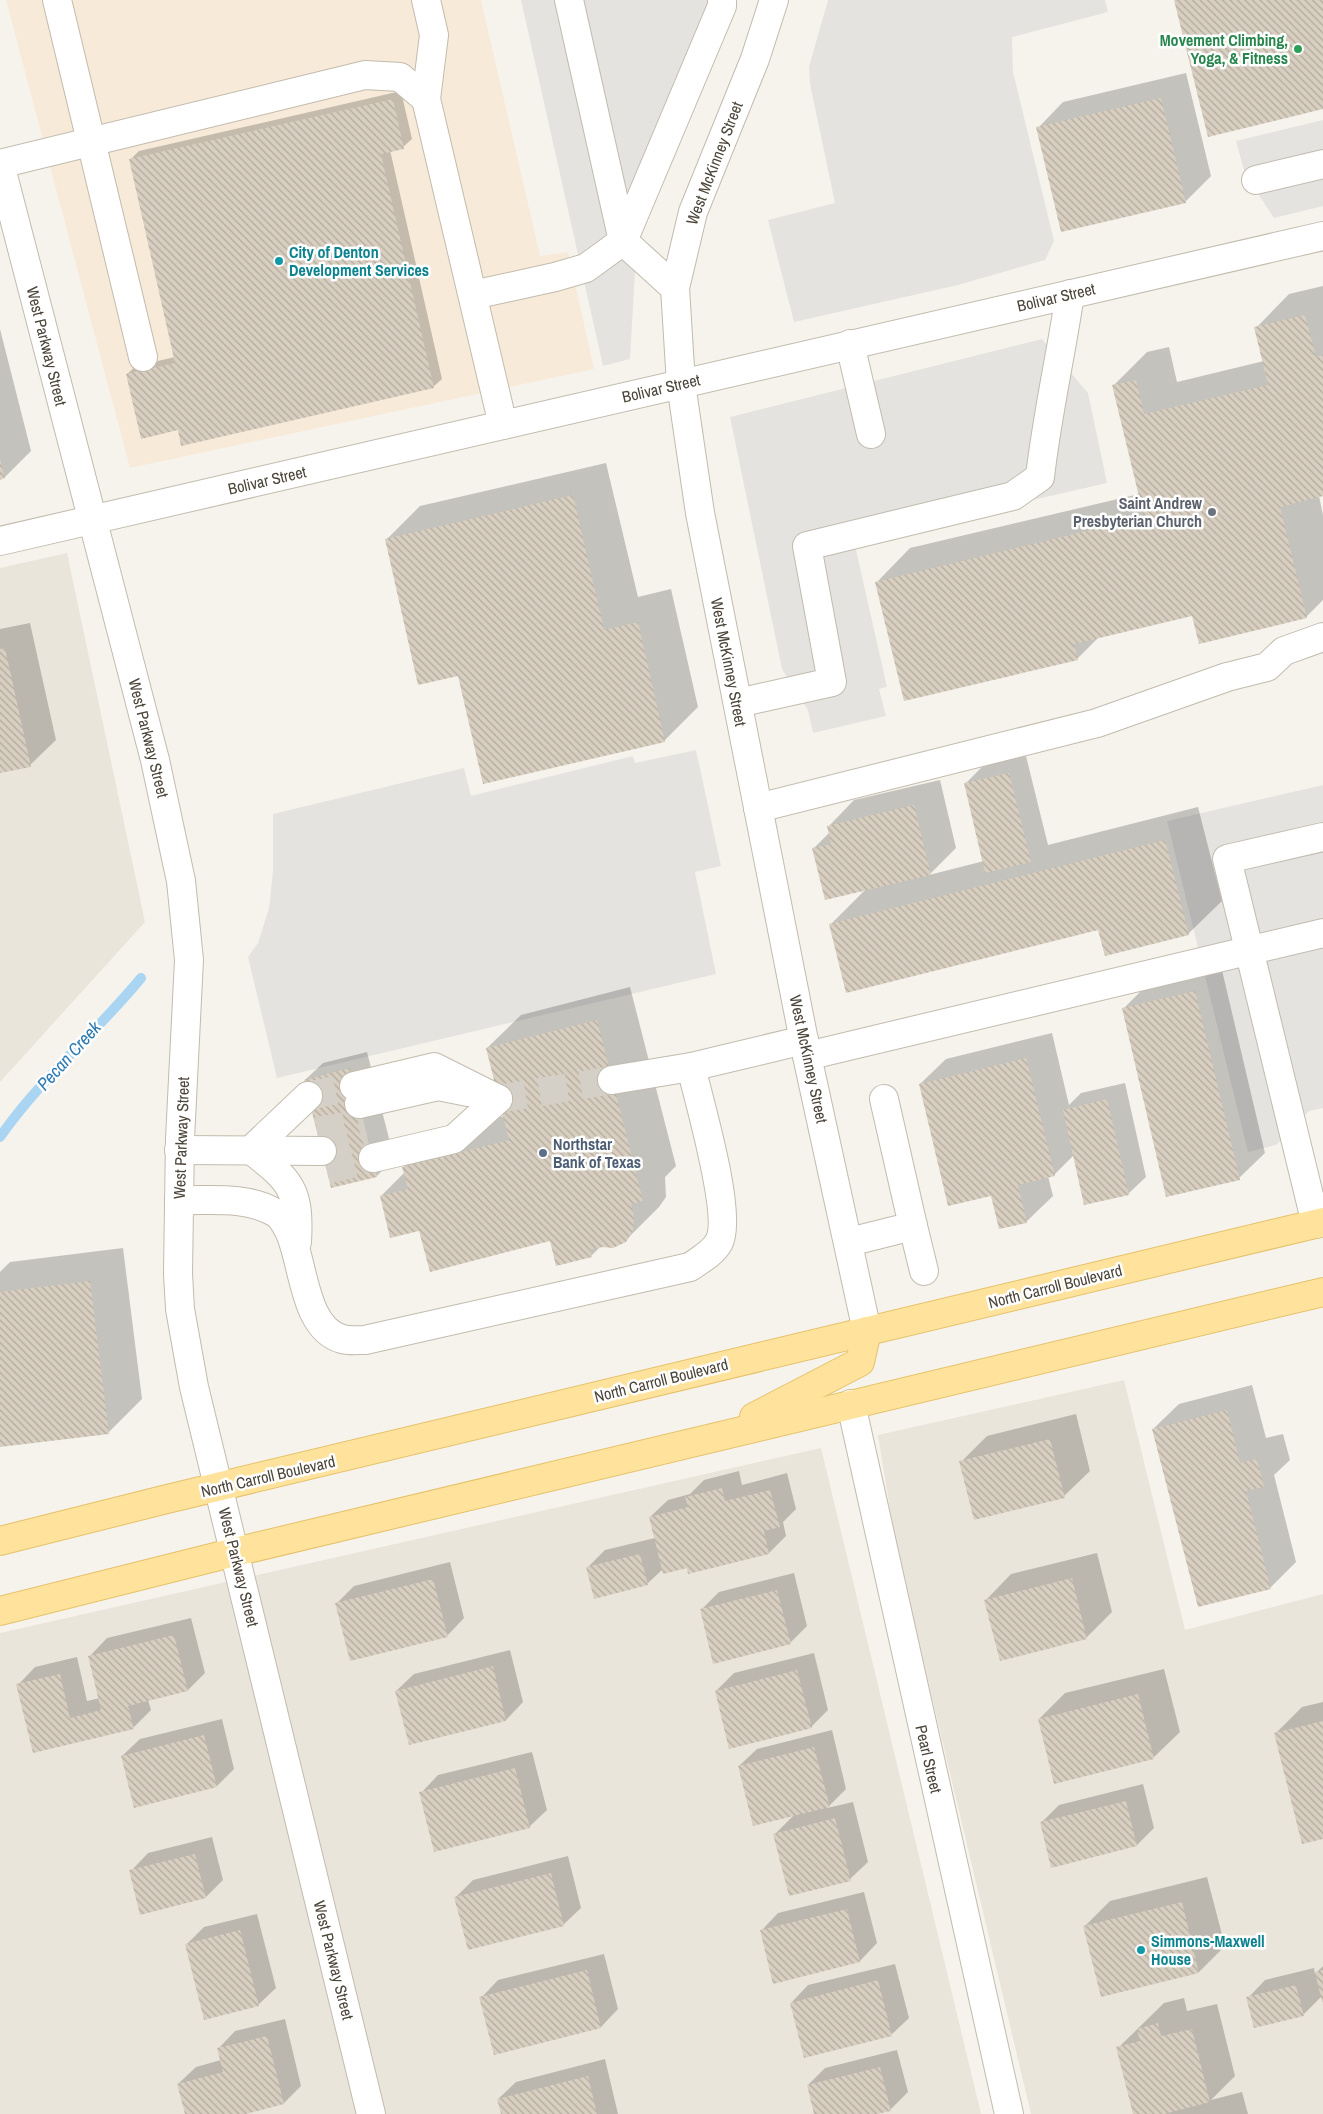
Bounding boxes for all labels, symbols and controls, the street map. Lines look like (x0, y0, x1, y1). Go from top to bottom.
place label: Movement Climbing, Yoga, & Fitness (1160, 29, 1288, 69)
marker: Movement Climbing, Yoga, & Fitness (1292, 43, 1304, 55)
street label: West McKinney Street (680, 98, 748, 228)
place label: City of Denton Development Services (289, 241, 429, 281)
marker: City of Denton Development Services (273, 255, 285, 267)
street label: Bolivar Street (1015, 277, 1098, 317)
street label: West Parkway Street (22, 284, 73, 408)
street label: Bolivar Street (620, 368, 703, 408)
street label: Bolivar Street (226, 460, 309, 500)
place label: Saint Andrew Presbyterian Church (1073, 492, 1203, 532)
marker: Saint Andrew Presbyterian Church (1206, 506, 1218, 518)
street label: West McKinney Street (706, 596, 752, 728)
street label: West Parkway Street (124, 676, 175, 800)
street label: West McKinney Street (785, 993, 833, 1125)
water label: Pecan Creek (31, 1015, 107, 1096)
street label: West Parkway Street (168, 1076, 194, 1199)
place label: Northstar Bank of Texas (553, 1133, 641, 1173)
marker: Northstar Bank of Texas (537, 1147, 549, 1159)
street label: North Carroll Boulevard (986, 1259, 1124, 1313)
street label: North Carroll Boulevard (592, 1353, 730, 1407)
street label: North Carroll Boulevard (199, 1450, 337, 1502)
street label: West Parkway Street (214, 1505, 265, 1629)
street label: Pearl Street (910, 1723, 948, 1796)
street label: West Parkway Street (309, 1898, 360, 2022)
place label: Simmons-Maxwell House (1151, 1930, 1265, 1970)
marker: Simmons-Maxwell House (1135, 1944, 1147, 1956)

